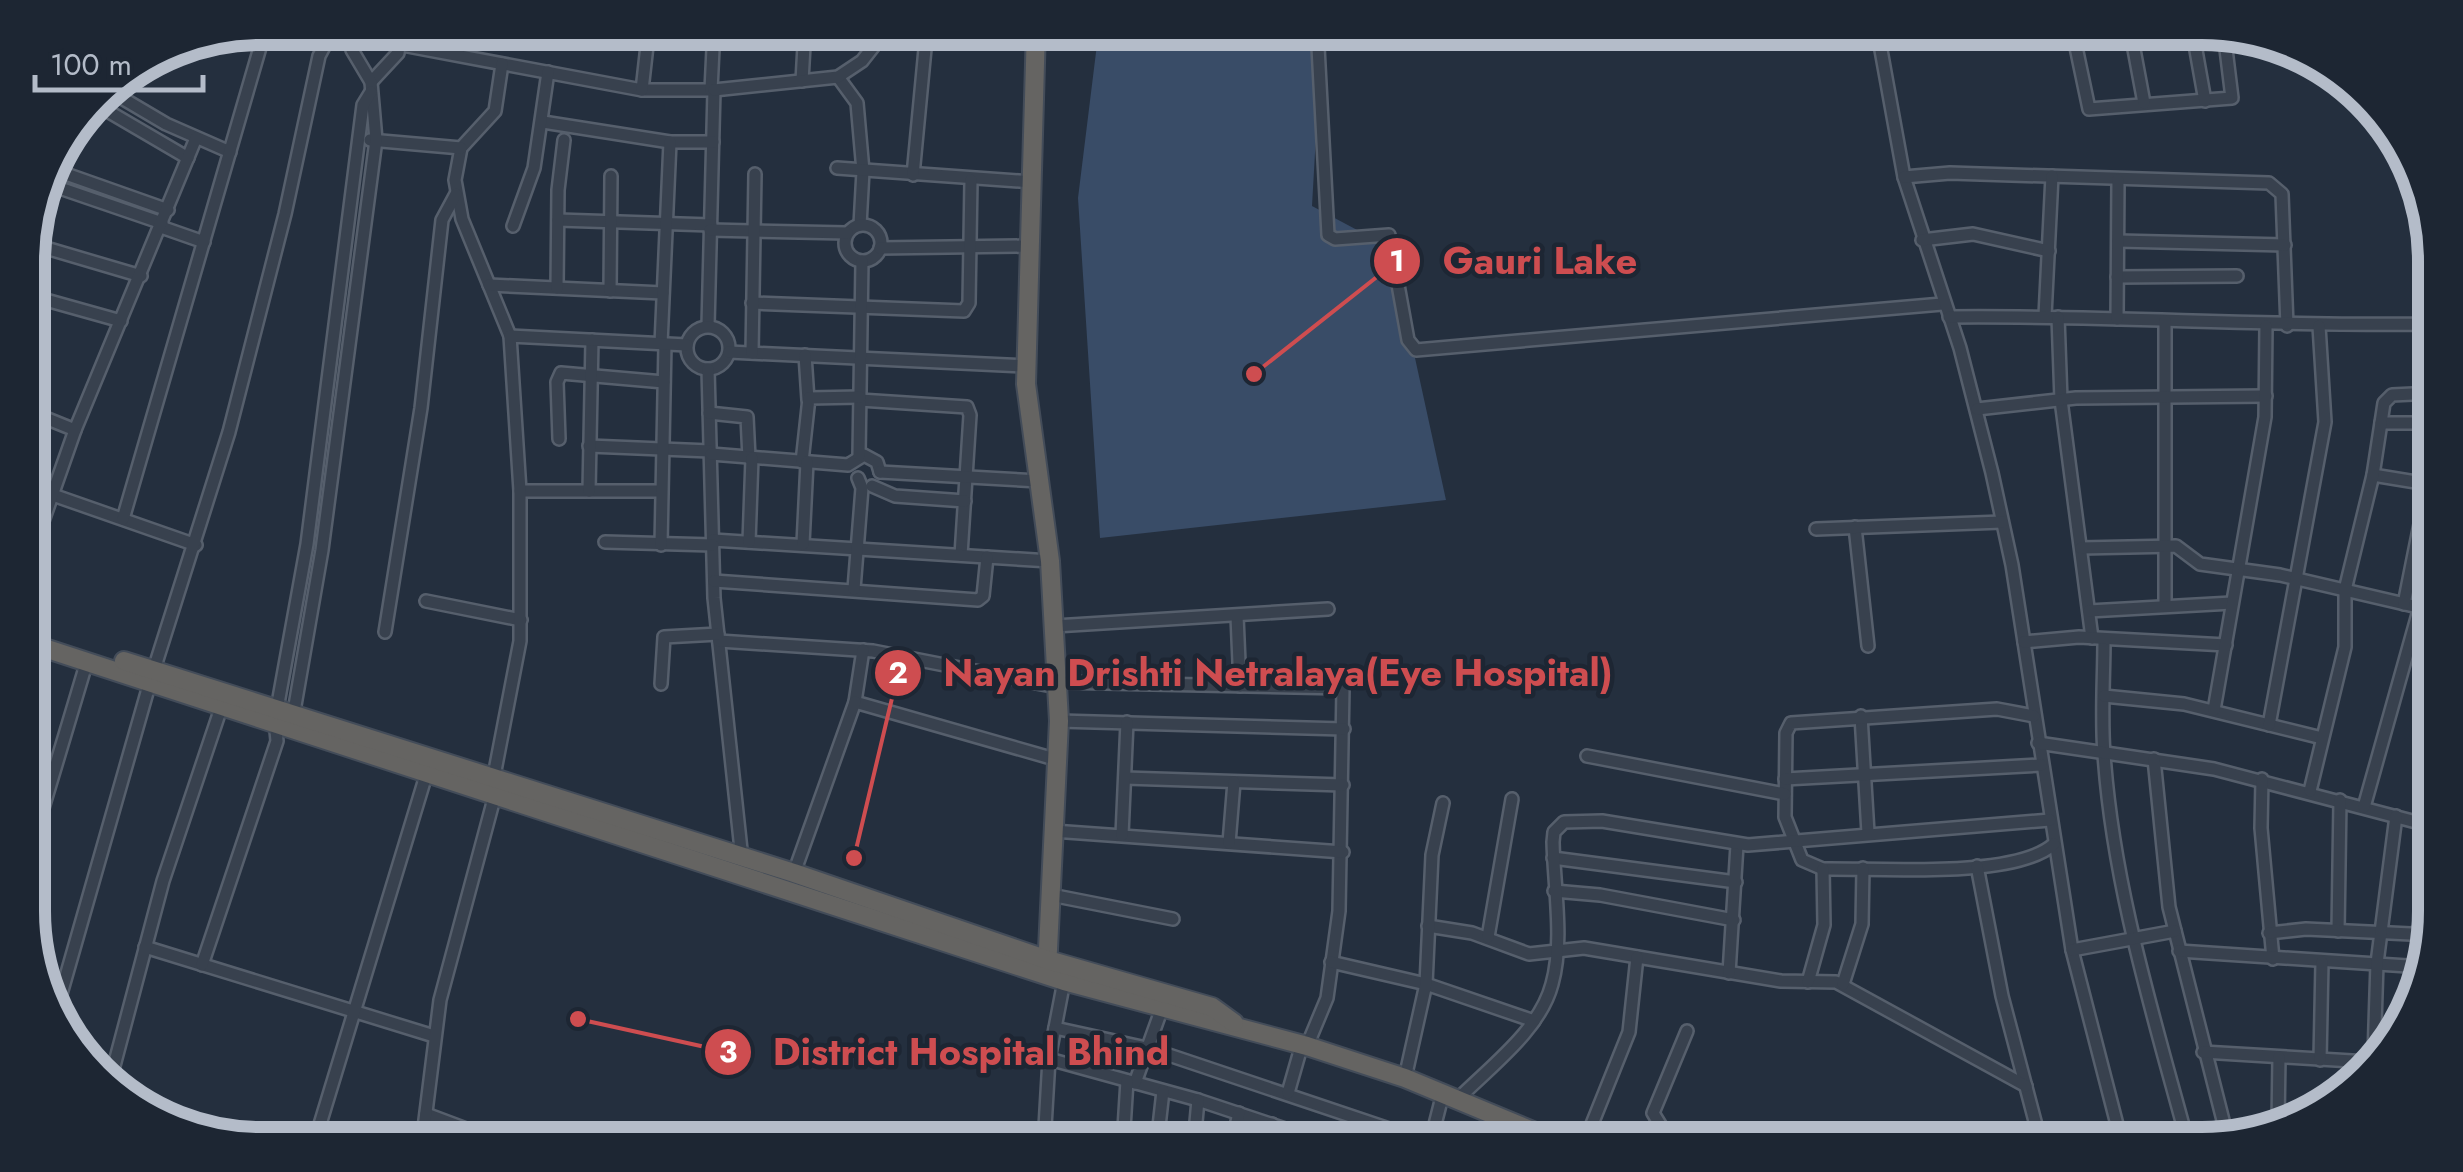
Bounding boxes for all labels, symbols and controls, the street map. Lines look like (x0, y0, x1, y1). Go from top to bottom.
scale bar (35, 30, 202, 92)
text: 100 m (50, 43, 132, 86)
callout: Gauri Lake (1372, 227, 1657, 295)
text: Gauri Lake (1443, 233, 1637, 288)
text: 1 (1389, 239, 1405, 282)
callout: Nayan Drishti Netralaya(Eye Hospital) (873, 639, 1633, 707)
text: Nayan Drishti Netralaya(Eye Hospital) (943, 645, 1613, 700)
text: 2 (888, 651, 908, 694)
callout: District Hospital Bhind (703, 1018, 1189, 1086)
text: District Hospital Bhind (773, 1024, 1169, 1079)
text: 3 (719, 1030, 737, 1073)

